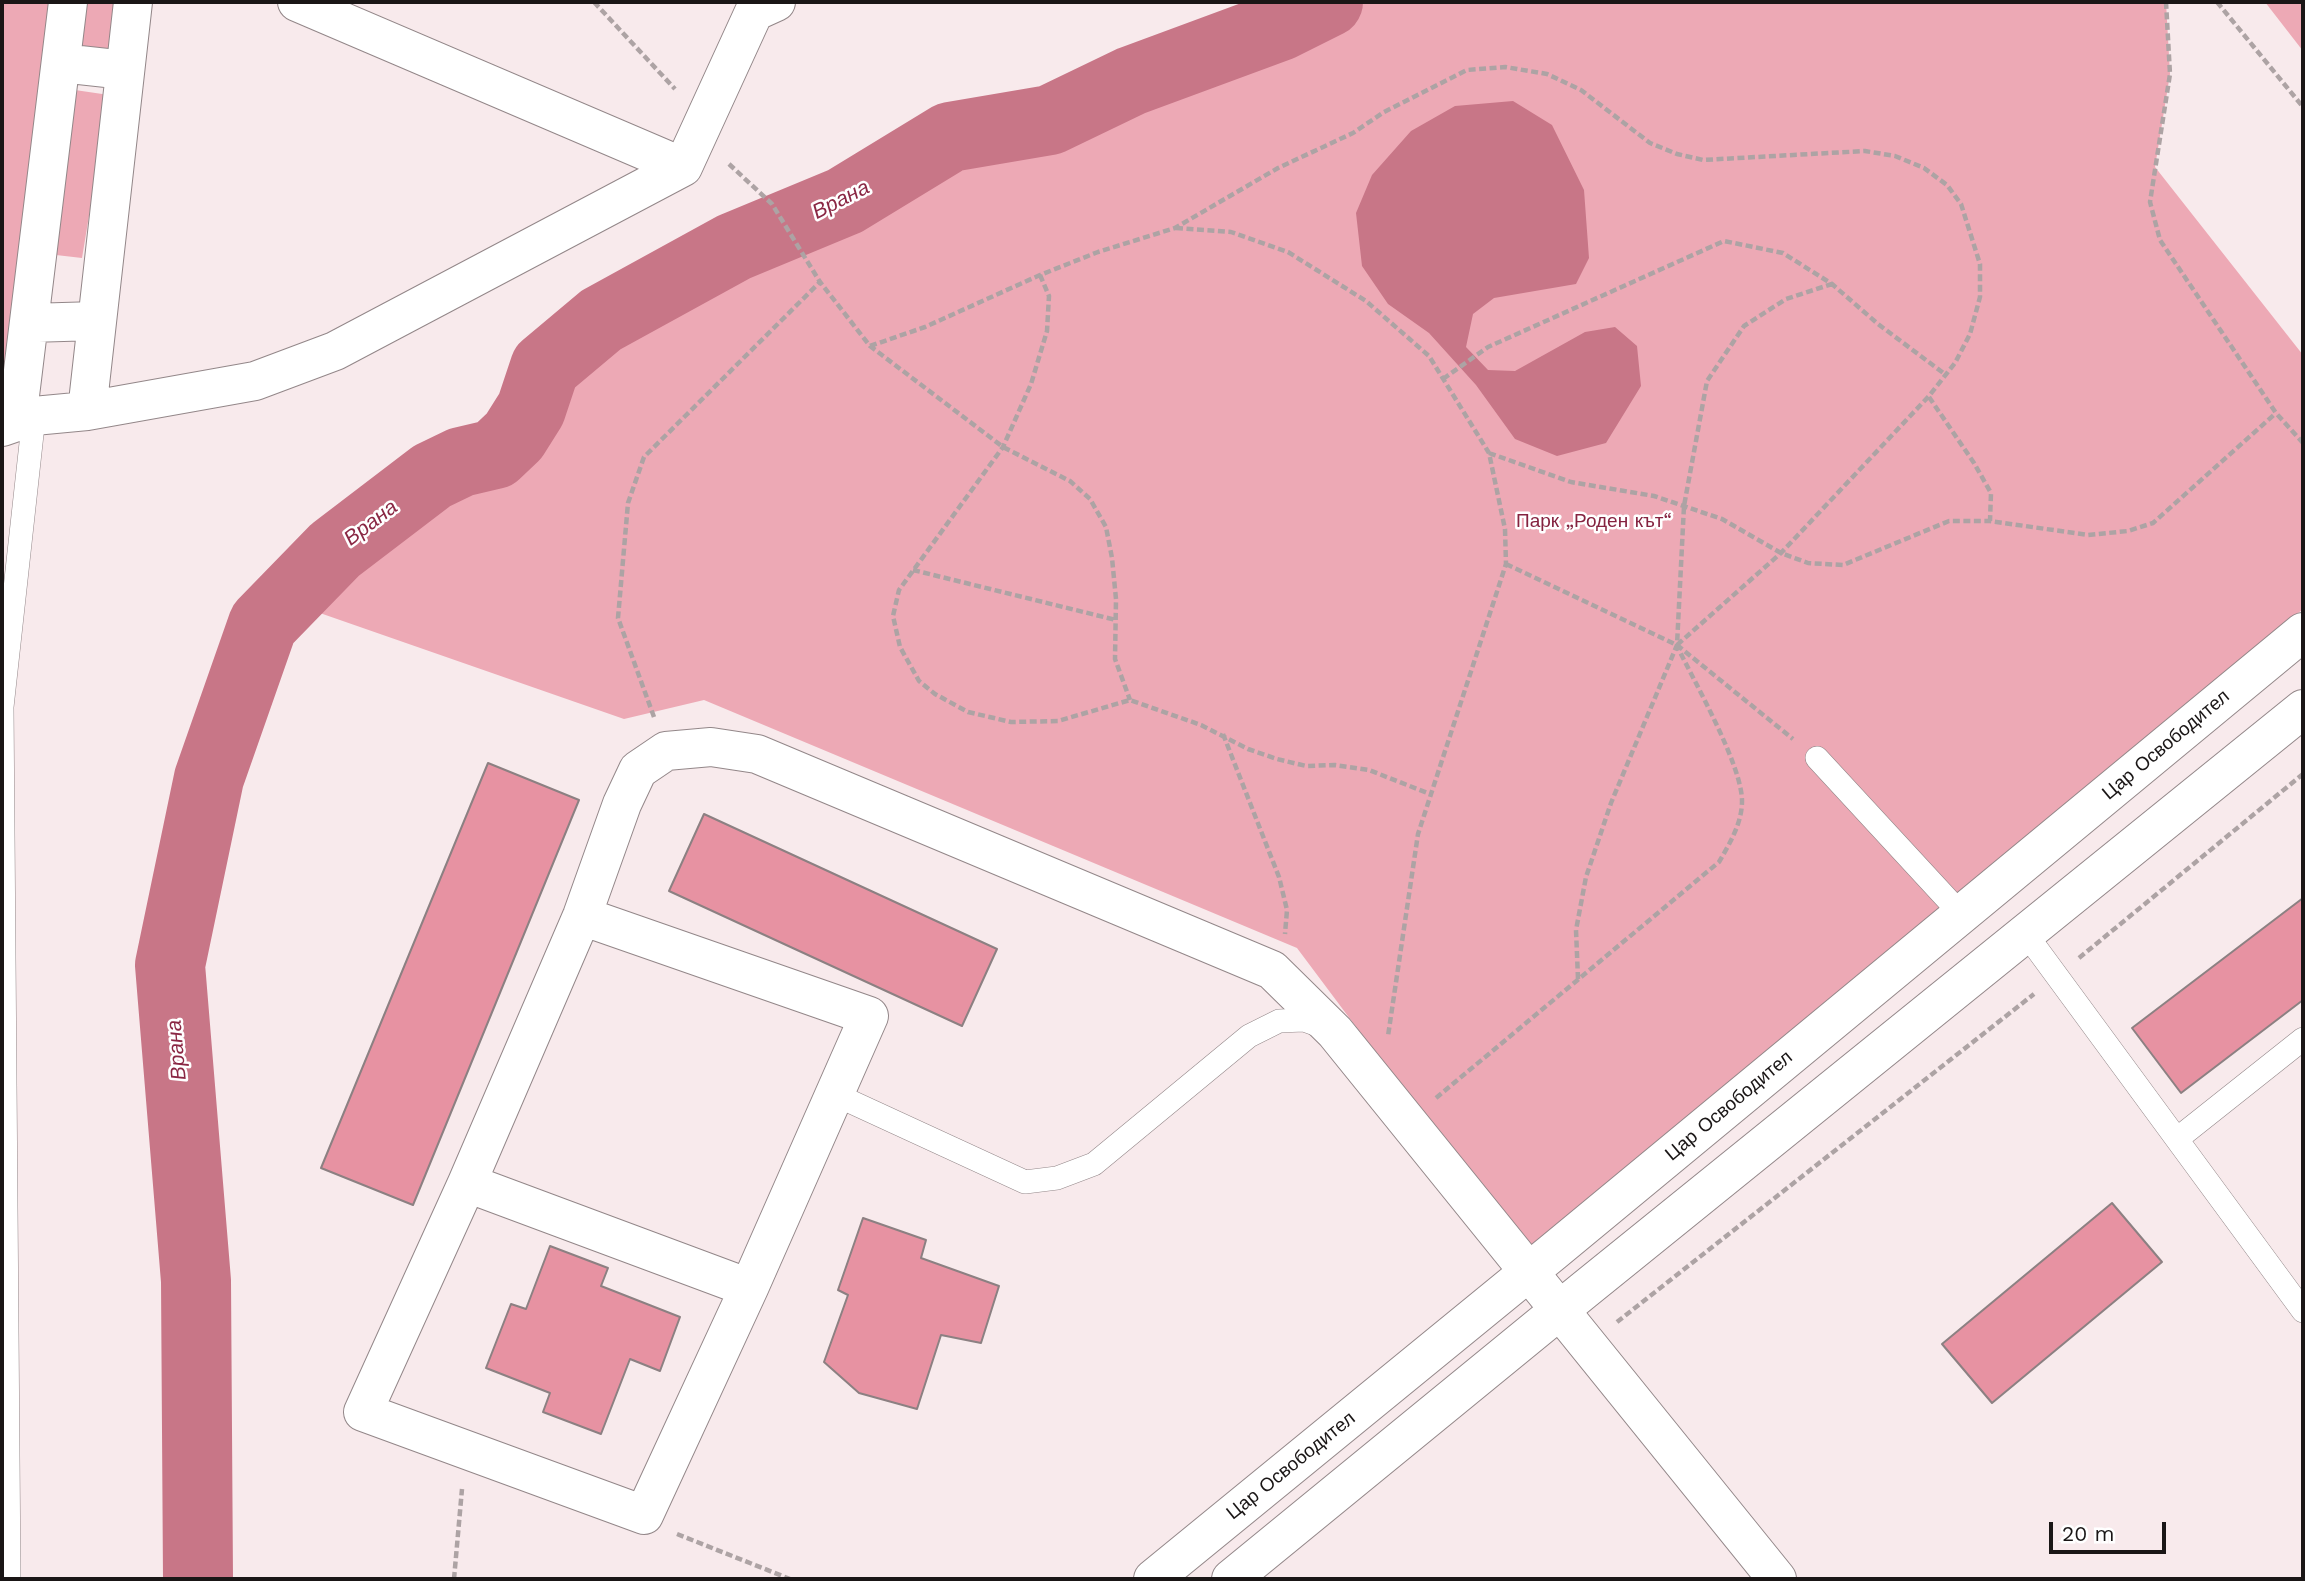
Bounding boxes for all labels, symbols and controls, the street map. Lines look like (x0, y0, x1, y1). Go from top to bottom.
water label: Врана (808, 175, 874, 225)
water label: Врана (339, 495, 403, 551)
park label: Парк „Роден кът“ (1516, 510, 1672, 532)
street label: Цар Освободител (2098, 685, 2234, 805)
water label: Врана (162, 1019, 192, 1081)
street label: Цар Освободител (1661, 1046, 1797, 1166)
street label: Цар Освободител (1222, 1407, 1360, 1525)
scale bar (2053, 1508, 2170, 1552)
text: 20 m (2062, 1521, 2114, 1546)

